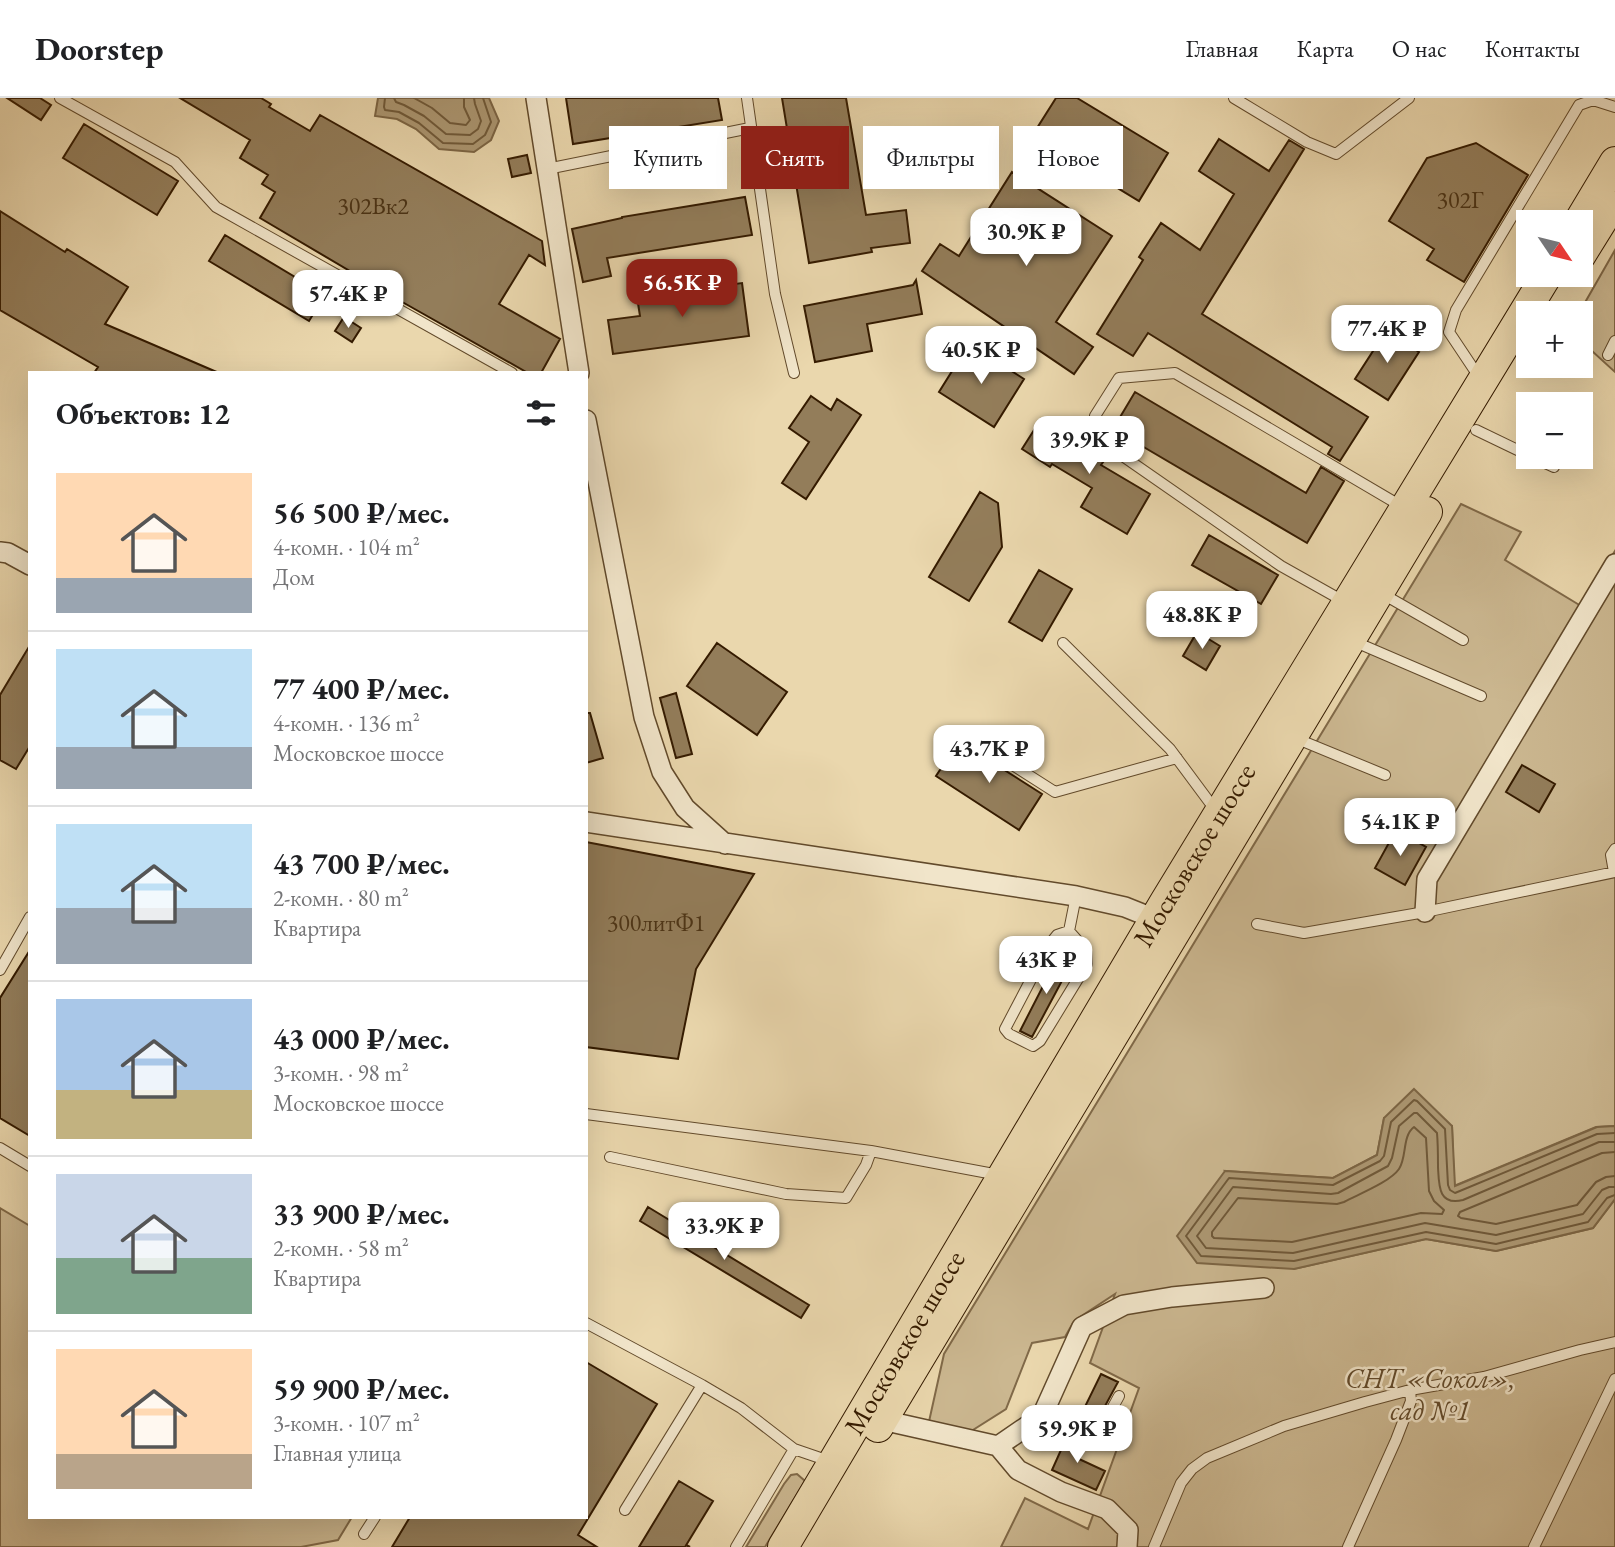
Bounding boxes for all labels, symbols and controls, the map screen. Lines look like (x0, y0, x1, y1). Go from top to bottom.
text: Doorstep (35, 27, 163, 70)
text: Главная (1185, 33, 1259, 64)
text: Карта (1297, 33, 1354, 64)
text: О нас (1392, 33, 1447, 64)
text: Контакты (1485, 33, 1580, 64)
chip: Купить (609, 126, 727, 189)
chip: Снять (741, 126, 849, 189)
chip: Фильтры (863, 126, 999, 189)
chip: Новое (1013, 126, 1123, 189)
house number: 302Г (1437, 184, 1484, 215)
house number: 302Вк2 (337, 190, 409, 221)
pin: 30.9K ₽ (961, 208, 1091, 268)
north arrow (1516, 210, 1592, 287)
map controls (1516, 210, 1593, 469)
text: 30.9K ₽ (986, 216, 1066, 246)
pin: 56.5K ₽ (617, 260, 747, 319)
text: 56.5K ₽ (642, 267, 722, 297)
pin: 57.4K ₽ (283, 271, 413, 330)
text: 57.4K ₽ (308, 278, 388, 308)
button: + (1516, 301, 1593, 378)
pin: 77.4K ₽ (1322, 306, 1452, 365)
text: 77.4K ₽ (1347, 313, 1427, 343)
pin: 40.5K ₽ (916, 327, 1046, 386)
text: 40.5K ₽ (941, 334, 1021, 364)
button: − (1516, 392, 1593, 469)
text: Объектов: 12 (56, 394, 230, 433)
icon: filters (522, 394, 560, 432)
pin: 39.9K ₽ (1024, 416, 1154, 476)
text: 39.9K ₽ (1049, 424, 1129, 454)
text: 56 500 ₽/мес. (273, 493, 450, 532)
icon: home (112, 501, 196, 585)
text: 4-комн. · 104 m² (273, 532, 420, 562)
text: Дом (273, 562, 315, 592)
pin: 48.8K ₽ (1137, 592, 1267, 651)
text: 48.8K ₽ (1162, 599, 1242, 629)
text: 77 400 ₽/мес. (273, 669, 450, 708)
icon: home (112, 677, 196, 761)
text: 4-комн. · 136 m² (273, 708, 420, 738)
pin: 43.7K ₽ (924, 726, 1054, 785)
text: 43.7K ₽ (949, 733, 1029, 763)
text: Московское шоссе (273, 738, 444, 768)
street label: Московское шоссе (1125, 756, 1263, 953)
pin: 54.1K ₽ (1335, 798, 1465, 858)
text: 54.1K ₽ (1360, 806, 1440, 836)
text: 43 700 ₽/мес. (273, 844, 450, 883)
icon: home (112, 852, 196, 936)
text: 2-комн. · 80 m² (273, 883, 409, 913)
house number: 300литФ1 (607, 907, 705, 938)
text: Квартира (273, 913, 361, 943)
pin: 43K ₽ (997, 936, 1095, 996)
text: 43K ₽ (1015, 944, 1077, 974)
text: 43 000 ₽/мес. (273, 1019, 450, 1058)
icon: home (112, 1027, 196, 1111)
text: 3-комн. · 98 m² (273, 1058, 409, 1088)
text: Московское шоссе (273, 1088, 444, 1118)
text: 33 900 ₽/мес. (273, 1194, 450, 1233)
icon: home (112, 1202, 196, 1286)
pin: 33.9K ₽ (659, 1202, 789, 1262)
text: 33.9K ₽ (684, 1210, 764, 1240)
text: 2-комн. · 58 m² (273, 1233, 409, 1263)
street label: Московское шоссе (836, 1243, 973, 1441)
text: Квартира (273, 1263, 361, 1293)
park label: СНТ «Сокол», сад №1 (1345, 1360, 1515, 1428)
text: 59 900 ₽/мес. (273, 1369, 450, 1408)
icon: home (112, 1377, 196, 1461)
pin: 59.9K ₽ (1012, 1406, 1142, 1465)
text: 3-комн. · 107 m² (273, 1408, 420, 1438)
text: 59.9K ₽ (1037, 1413, 1117, 1443)
text: Главная улица (273, 1438, 401, 1468)

